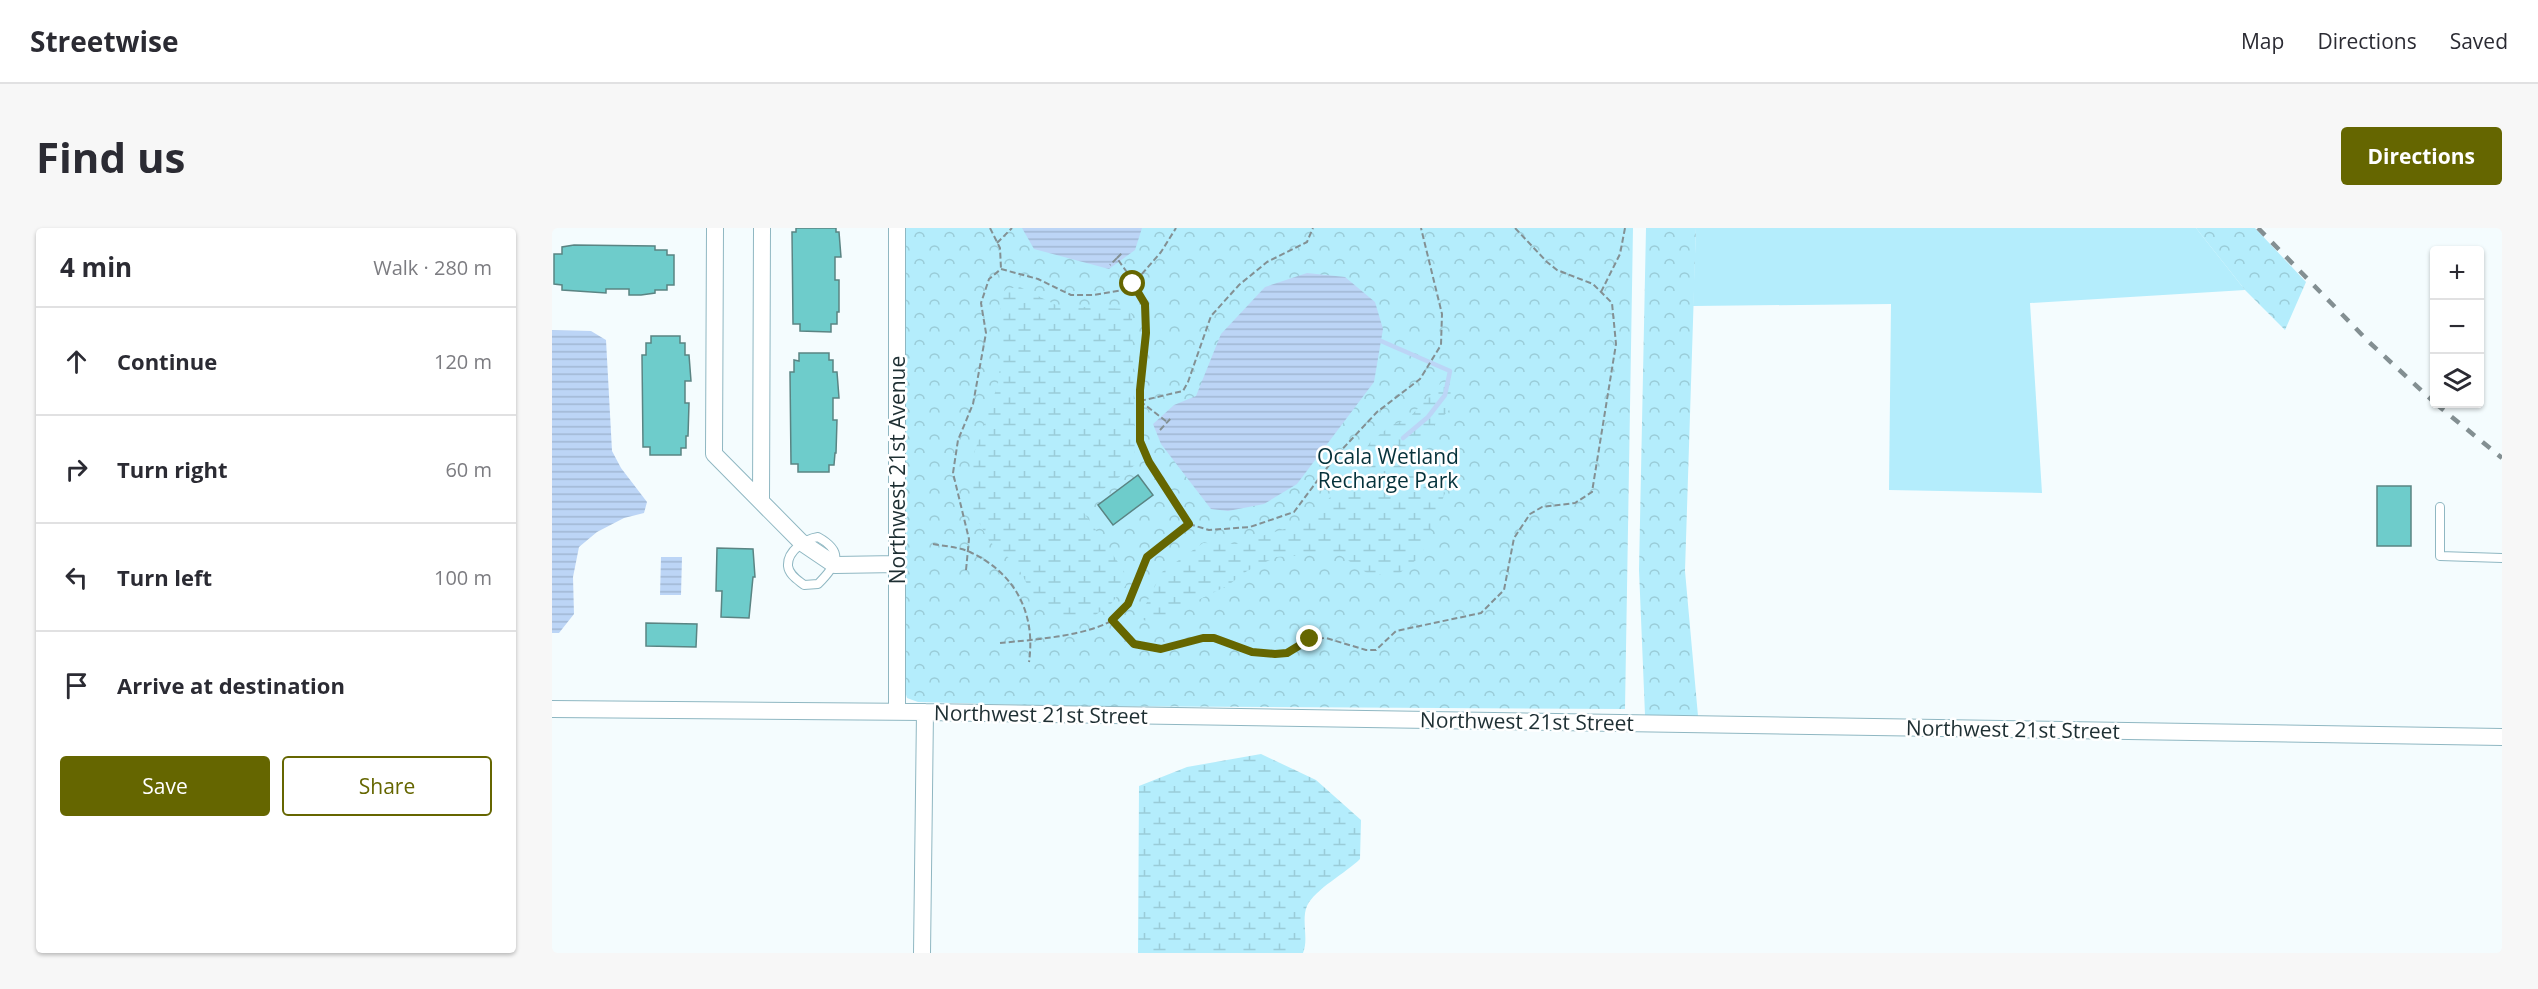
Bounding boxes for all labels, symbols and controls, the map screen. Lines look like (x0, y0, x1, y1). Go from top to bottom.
text: Streetwise (30, 22, 179, 60)
text: Map (2241, 27, 2284, 55)
text: Directions (2317, 27, 2417, 55)
text: Saved (2450, 27, 2508, 55)
button: Directions (2341, 127, 2502, 185)
text: Find us (36, 128, 185, 185)
map controls (2430, 246, 2484, 408)
button: + (2430, 246, 2484, 300)
text: 4 min (60, 249, 132, 285)
text: Walk · 280 m (373, 254, 492, 281)
route start (1119, 270, 1145, 296)
button: − (2430, 300, 2484, 354)
icon: ahead (60, 345, 93, 378)
text: Continue (117, 346, 217, 376)
text: 120 m (434, 348, 492, 375)
button: layers (2430, 354, 2484, 408)
street label: Northwest 21st Avenue (883, 356, 911, 584)
park label: Ocala Wetland Recharge Park (1317, 442, 1459, 494)
icon: right (60, 453, 93, 486)
text: Turn right (117, 454, 228, 484)
text: 60 m (445, 456, 492, 483)
icon: left (60, 561, 93, 594)
text: Turn left (117, 562, 212, 592)
text: 100 m (434, 564, 492, 591)
route end (1296, 625, 1322, 651)
icon: arrive (60, 669, 93, 702)
text: Arrive at destination (117, 670, 345, 700)
street label: Northwest 21st Street (934, 698, 1148, 730)
street label: Northwest 21st Street (1420, 705, 1634, 737)
street label: Northwest 21st Street (1906, 713, 2120, 745)
button: Save (60, 756, 270, 816)
button: Share (282, 756, 492, 816)

